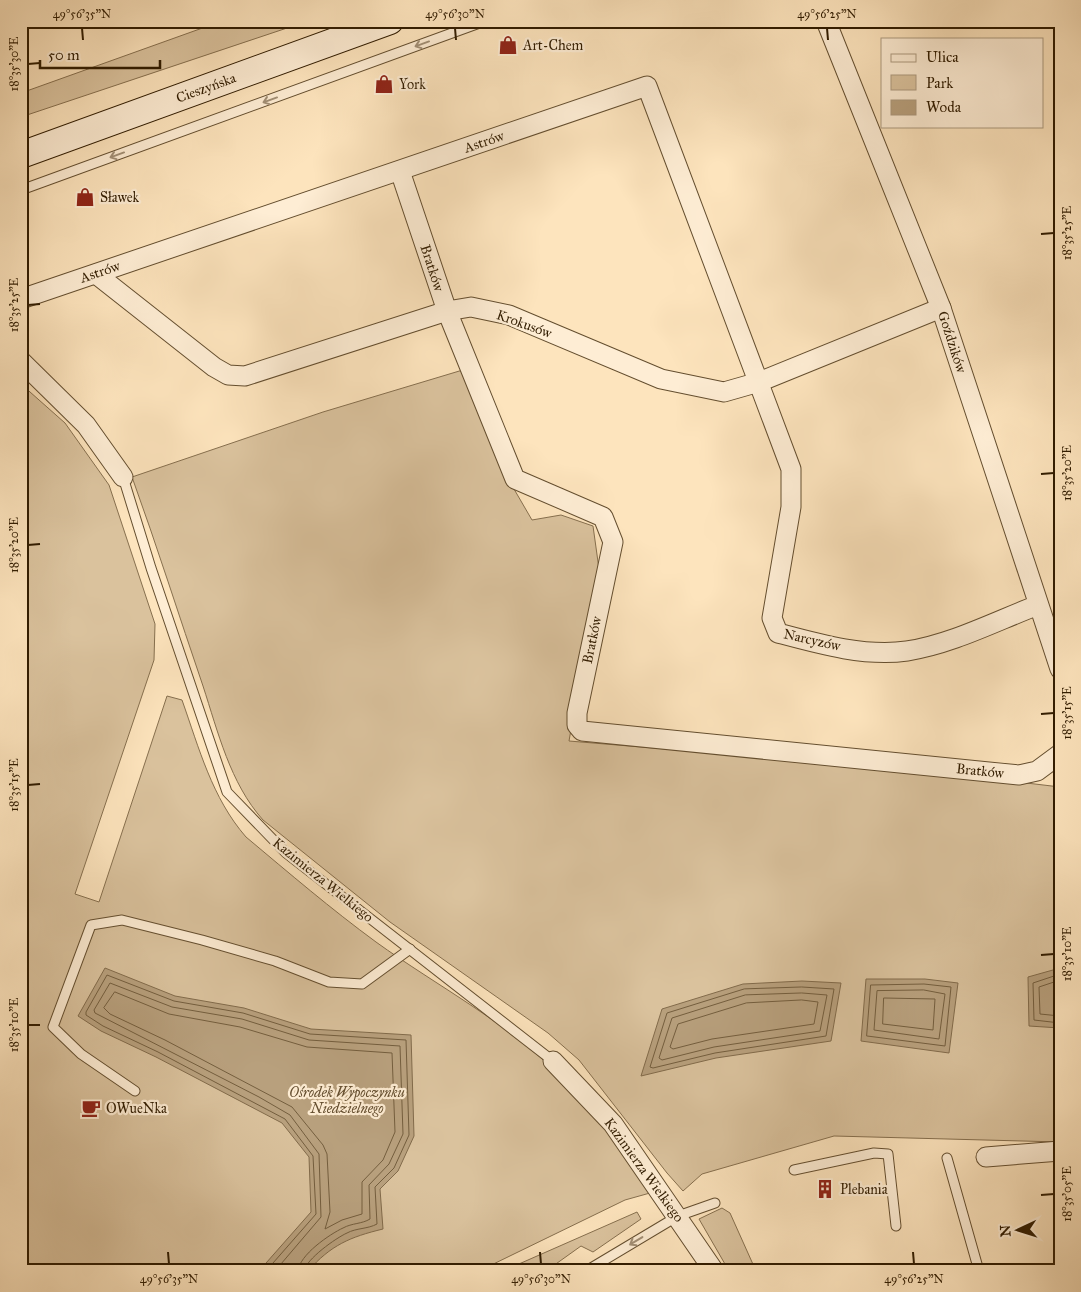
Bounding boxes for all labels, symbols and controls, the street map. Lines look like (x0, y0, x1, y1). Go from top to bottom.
text: 49°56'35"N (53, 7, 111, 21)
text: 49°56'30"N (425, 7, 485, 21)
text: 49°56'25"N (797, 7, 857, 21)
shop icon: Art-Chem (497, 34, 519, 56)
text: 18°35'30"E (7, 36, 21, 91)
place label: Art-Chem (522, 37, 583, 54)
scale bar (40, 38, 160, 70)
legend (881, 38, 1044, 128)
one-way arrow (415, 40, 431, 49)
text: 50 m (48, 46, 80, 64)
text: Ulica (926, 48, 959, 66)
street label: Cieszyńska (174, 69, 238, 107)
shop icon: York (373, 73, 395, 95)
text: Park (926, 74, 953, 92)
place label: York (399, 76, 426, 93)
one-way arrow (263, 96, 278, 105)
text: Woda (926, 98, 962, 116)
street label: Astrów (461, 127, 507, 157)
one-way arrow (110, 151, 125, 160)
shop icon: Sławek (74, 186, 96, 208)
place label: Sławek (100, 189, 139, 206)
text: 18°35'25"E (1060, 205, 1074, 260)
street label: Bratków (417, 243, 448, 294)
street label: Astrów (77, 257, 123, 287)
text: 18°35'25"E (7, 277, 21, 332)
street label: Krokusów (494, 306, 555, 342)
street label: Goździków (934, 309, 970, 376)
text: 18°35'20"E (1060, 445, 1074, 501)
text: 18°35'20"E (7, 517, 21, 573)
street label: Bratków (579, 614, 605, 665)
street label: Narcyzów (782, 625, 843, 655)
text: 18°35'15"E (1060, 686, 1074, 740)
text: 18°35'15"E (7, 758, 21, 812)
street label: Bratków (955, 760, 1006, 782)
street label: Kazimierza Wielkiego (269, 834, 377, 926)
text: 18°35'10"E (1060, 926, 1074, 981)
text: 18°35'10"E (7, 997, 21, 1052)
park label: Ośrodek Wypoczynku Niedzielnego (289, 1084, 405, 1117)
cafe icon: OWueNka (80, 1097, 102, 1119)
place label: OWueNka (106, 1100, 167, 1117)
street label: Kazimierza Wielkiego (600, 1115, 688, 1225)
text: 18°35'05"E (1060, 1166, 1074, 1222)
building icon: Plebania (814, 1178, 836, 1200)
place label: Plebania (840, 1181, 888, 1198)
north arrow (994, 1204, 1044, 1254)
text: N (997, 1224, 1014, 1237)
one-way arrow (629, 1236, 643, 1246)
text: 49°56'35"N (140, 1272, 198, 1286)
text: 49°56'30"N (511, 1272, 571, 1286)
text: 49°56'25"N (884, 1272, 944, 1286)

